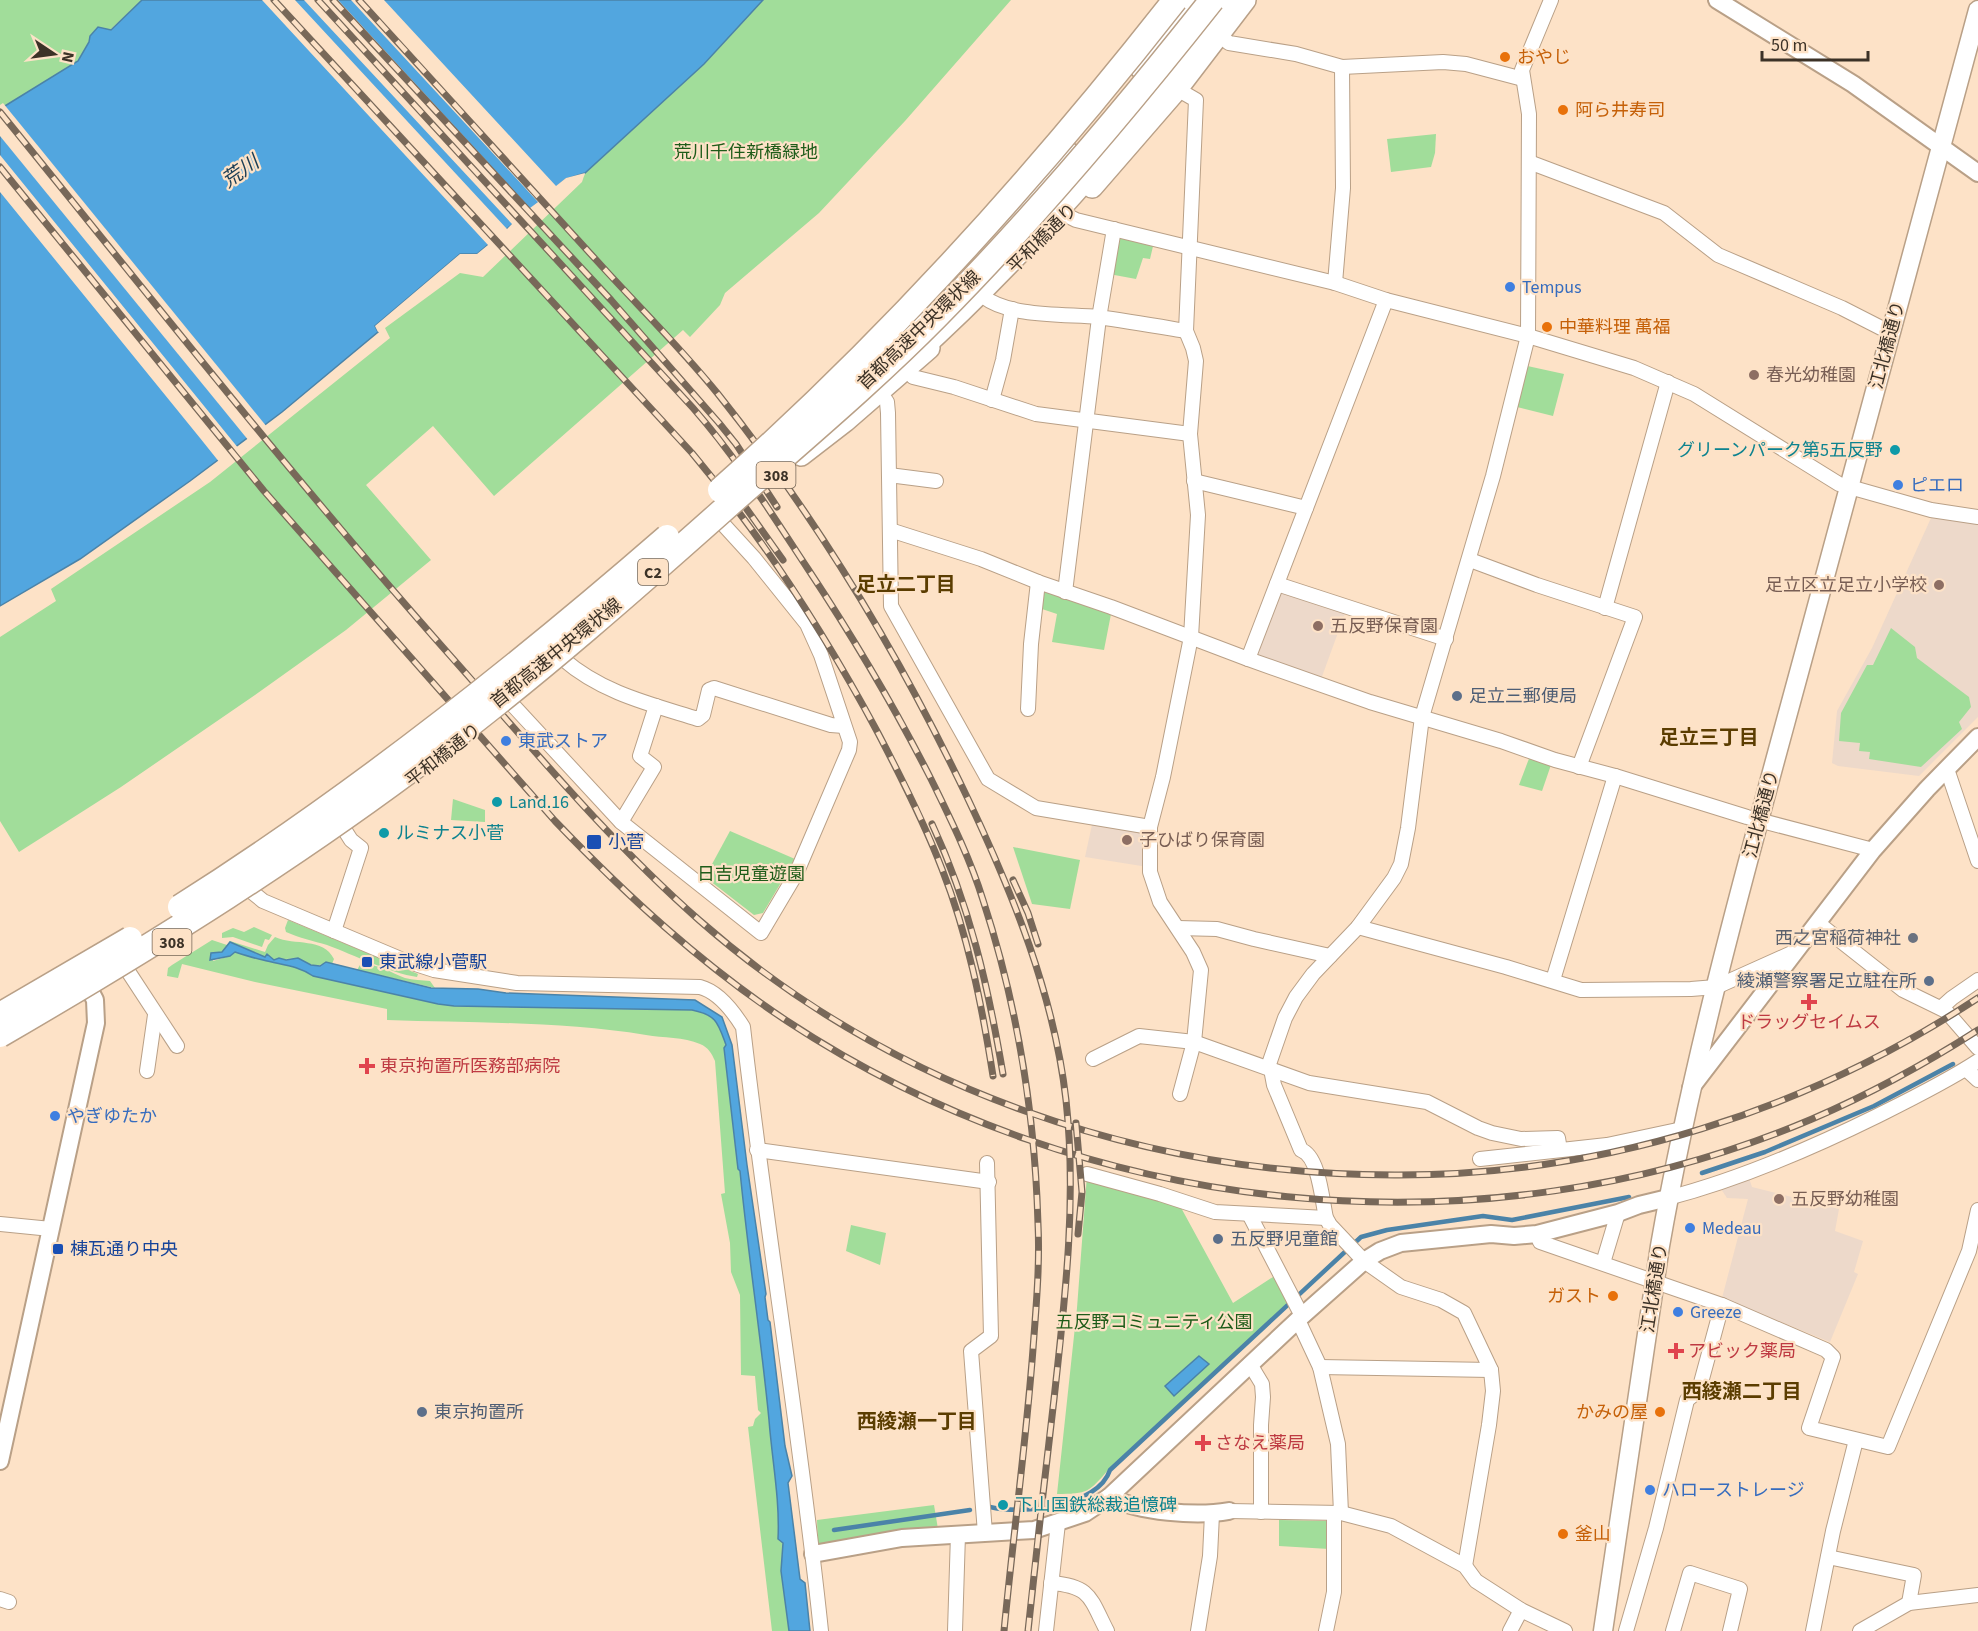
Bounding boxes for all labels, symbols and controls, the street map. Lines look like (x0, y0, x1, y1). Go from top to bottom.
north arrow (24, 24, 84, 84)
scale bar (1762, 24, 1868, 62)
text: 50 m (1771, 33, 1807, 58)
place label: おやじ (1517, 45, 1571, 70)
text: N (56, 49, 80, 65)
marker: おやじ (1498, 50, 1512, 64)
place label: 阿ら井寿司 (1575, 98, 1665, 123)
marker: 阿ら井寿司 (1556, 103, 1570, 117)
park label: 荒川千住新橋緑地 (674, 140, 818, 165)
water label: 荒川 (216, 148, 267, 195)
street label: 平和橋通り (1002, 198, 1083, 279)
street label: 首都高速中央環状線 (852, 265, 986, 396)
place label: Tempus (1522, 275, 1582, 300)
marker: Tempus (1503, 280, 1517, 294)
street label: 江北橋通り (1864, 298, 1911, 392)
place label: 中華料理 萬福 (1559, 315, 1671, 340)
marker: 中華料理 萬福 (1540, 320, 1554, 334)
place label: 春光幼稚園 (1766, 363, 1856, 388)
marker: 春光幼稚園 (1747, 368, 1761, 382)
place label: グリーンパーク第5五反野 (1677, 438, 1883, 463)
marker: グリーンパーク第5五反野 (1888, 443, 1902, 457)
road number: 308 (756, 462, 796, 488)
place label: ピエロ (1910, 473, 1964, 498)
marker: ピエロ (1891, 478, 1905, 492)
road number: C2 (638, 559, 668, 585)
district label: 足立二丁目 (856, 571, 956, 599)
place label: 足立区立足立小学校 (1765, 573, 1927, 598)
marker: 足立区立足立小学校 (1932, 578, 1946, 592)
street label: 首都高速中央環状線 (485, 593, 627, 714)
place label: 五反野保育園 (1330, 614, 1438, 639)
marker: 五反野保育園 (1311, 619, 1325, 633)
place label: 足立三郵便局 (1469, 684, 1577, 709)
marker: 足立三郵便局 (1450, 689, 1464, 703)
street label: 平和橋通り (400, 718, 486, 793)
district label: 足立三丁目 (1659, 724, 1759, 752)
place label: 東武ストア (518, 729, 608, 754)
marker: 東武ストア (499, 734, 513, 748)
street label: 江北橋通り (1738, 767, 1785, 861)
place label: Land.16 (509, 790, 569, 815)
marker: Land.16 (490, 795, 504, 809)
place label: ルミナス小菅 (396, 821, 504, 846)
marker: ルミナス小菅 (377, 826, 391, 840)
place label: 子ひばり保育園 (1139, 828, 1265, 853)
place label: 小菅 (608, 830, 644, 855)
marker: 小菅 (585, 833, 603, 851)
marker: 子ひばり保育園 (1120, 833, 1134, 847)
park label: 日吉児童遊園 (697, 862, 805, 887)
place label: 西之宮稲荷神社 (1775, 926, 1901, 951)
road number: 308 (152, 929, 192, 955)
marker: 西之宮稲荷神社 (1906, 931, 1920, 945)
place label: 東武線小菅駅 (379, 950, 487, 975)
marker: 東武線小菅駅 (360, 955, 374, 969)
place label: 綾瀬警察署足立駐在所 (1737, 969, 1917, 994)
marker: 綾瀬警察署足立駐在所 (1922, 974, 1936, 988)
marker: ドラッグセイムス (1802, 995, 1816, 1009)
place label: ドラッグセイムス (1737, 1010, 1881, 1035)
place label: 東京拘置所医務部病院 (380, 1054, 560, 1079)
marker: 東京拘置所医務部病院 (358, 1057, 376, 1075)
place label: やぎゆたか (67, 1104, 157, 1129)
marker: やぎゆたか (48, 1109, 62, 1123)
place label: 五反野幼稚園 (1791, 1187, 1899, 1212)
marker: 五反野幼稚園 (1772, 1192, 1786, 1206)
place label: Medeau (1702, 1216, 1762, 1241)
marker: Medeau (1683, 1221, 1697, 1235)
place label: 五反野児童館 (1230, 1227, 1338, 1252)
marker: 五反野児童館 (1211, 1232, 1225, 1246)
place label: 棟瓦通り中央 (70, 1237, 178, 1262)
marker: 棟瓦通り中央 (51, 1242, 65, 1256)
street label: 江北橋通り (1635, 1242, 1674, 1334)
place label: ガスト (1547, 1284, 1601, 1309)
marker: ガスト (1606, 1289, 1620, 1303)
place label: Greeze (1690, 1300, 1741, 1325)
marker: Greeze (1671, 1305, 1685, 1319)
park label: 五反野コミュニティ公園 (1056, 1310, 1252, 1335)
place label: アビック薬局 (1688, 1339, 1796, 1364)
marker: アビック薬局 (1669, 1344, 1683, 1358)
district label: 西綾瀬二丁目 (1682, 1378, 1802, 1406)
place label: 東京拘置所 (434, 1400, 524, 1425)
place label: かみの屋 (1576, 1400, 1648, 1425)
marker: 東京拘置所 (415, 1405, 429, 1419)
marker: かみの屋 (1653, 1405, 1667, 1419)
district label: 西綾瀬一丁目 (857, 1408, 977, 1436)
place label: さなえ薬局 (1215, 1431, 1305, 1456)
marker: さなえ薬局 (1196, 1436, 1210, 1450)
place label: ハローストレージ (1662, 1478, 1805, 1503)
marker: ハローストレージ (1643, 1483, 1657, 1497)
place label: 下山国鉄総裁追憶碑 (1015, 1493, 1177, 1518)
marker: 下山国鉄総裁追憶碑 (996, 1498, 1010, 1512)
place label: 釜山 (1575, 1522, 1611, 1547)
marker: 釜山 (1556, 1527, 1570, 1541)

